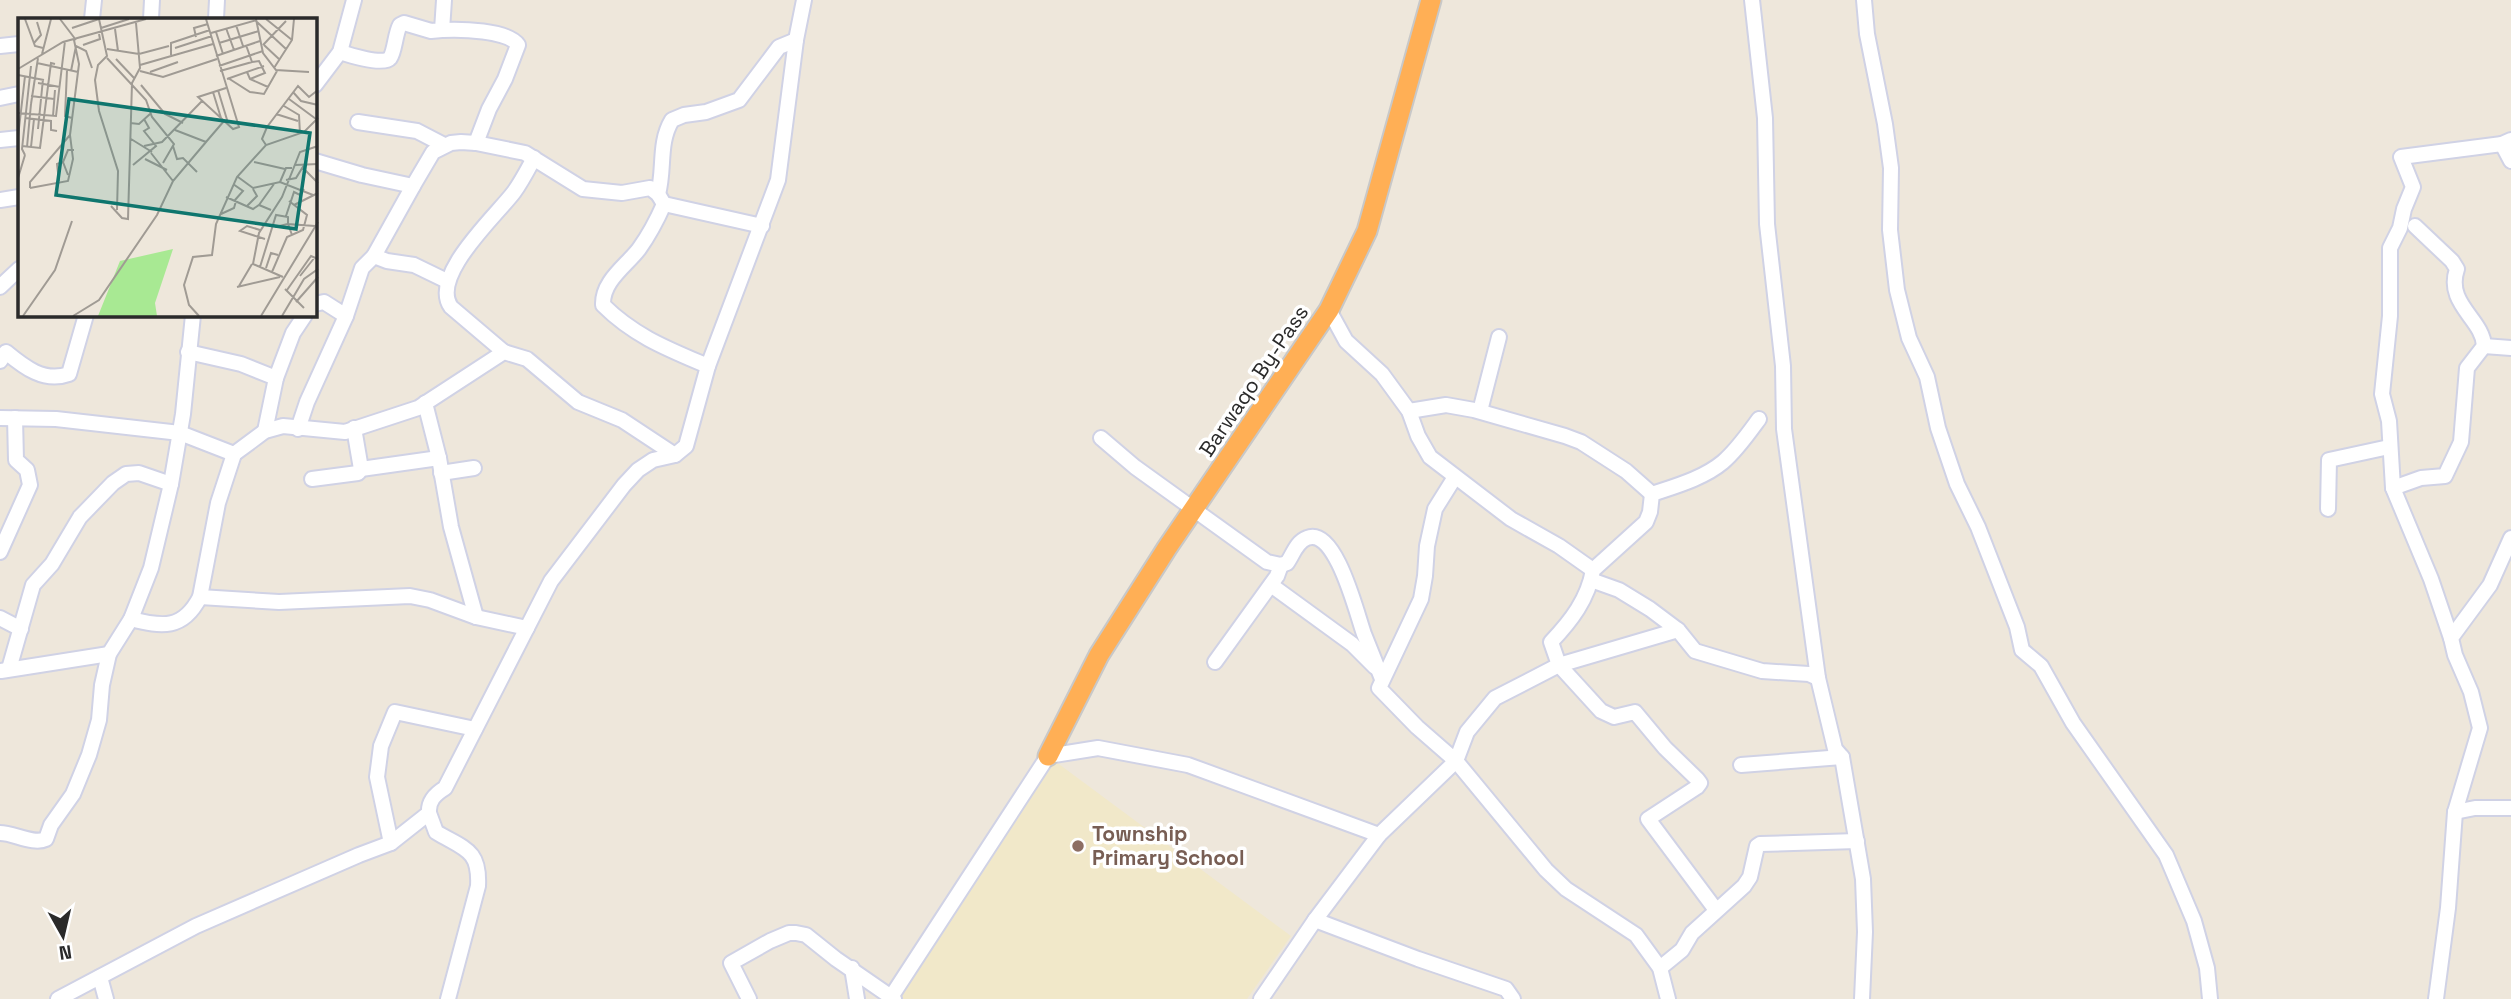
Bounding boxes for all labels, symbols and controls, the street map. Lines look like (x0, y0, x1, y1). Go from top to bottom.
inset map (18, 18, 317, 317)
street label: Barwaqo By-Pass (1193, 300, 1314, 462)
place label: Township Primary School (1092, 820, 1245, 871)
marker: Township Primary School (1070, 838, 1086, 854)
north arrow (28, 901, 98, 971)
text: N (57, 939, 73, 966)

